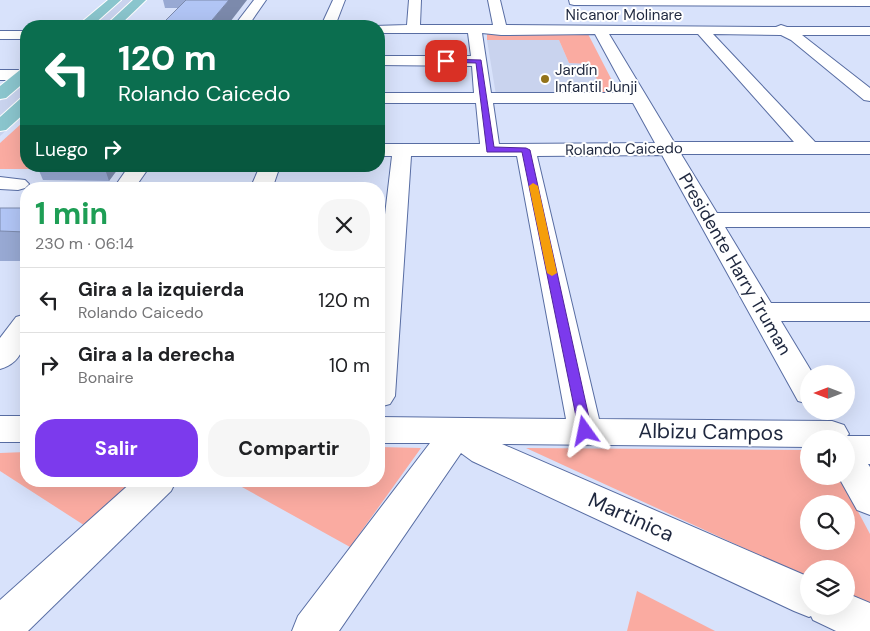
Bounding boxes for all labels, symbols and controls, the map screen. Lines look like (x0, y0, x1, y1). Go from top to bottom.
street label: Nicanor Molinare (566, 5, 682, 25)
text: 120 m (118, 35, 217, 81)
icon: left (35, 40, 100, 105)
pin (425, 40, 467, 82)
icon: arrive (432, 47, 460, 75)
place label: Jardín Infantil Junji (555, 60, 637, 97)
marker: Jardín Infantil Junji (539, 73, 551, 85)
text: Rolando Caicedo (118, 79, 291, 108)
icon: right (98, 135, 126, 163)
text: Luego (35, 137, 88, 162)
street label: Rolando Caicedo (565, 138, 683, 160)
street label: Presidente Harry Truman (673, 169, 797, 359)
text: 1 min (35, 194, 108, 233)
button: close (318, 199, 370, 251)
text: 230 m · 06:14 (35, 233, 134, 254)
text: Gira a la izquierda (78, 277, 244, 302)
icon: left (35, 286, 63, 314)
text: 120 m (318, 288, 370, 313)
text: Rolando Caicedo (78, 302, 204, 323)
text: Gira a la derecha (78, 342, 235, 367)
icon: right (35, 351, 63, 379)
text: 10 m (329, 353, 370, 378)
north arrow (800, 365, 855, 420)
map controls (800, 365, 855, 615)
text: Bonaire (78, 367, 134, 388)
position arrow (558, 404, 610, 456)
street label: Albizu Campos (638, 417, 784, 447)
button: Salir (35, 419, 198, 477)
button: Compartir (208, 419, 370, 477)
button: sound (800, 430, 855, 485)
street label: Martinica (584, 486, 678, 548)
button: search (800, 495, 855, 550)
button: layers (800, 560, 855, 615)

